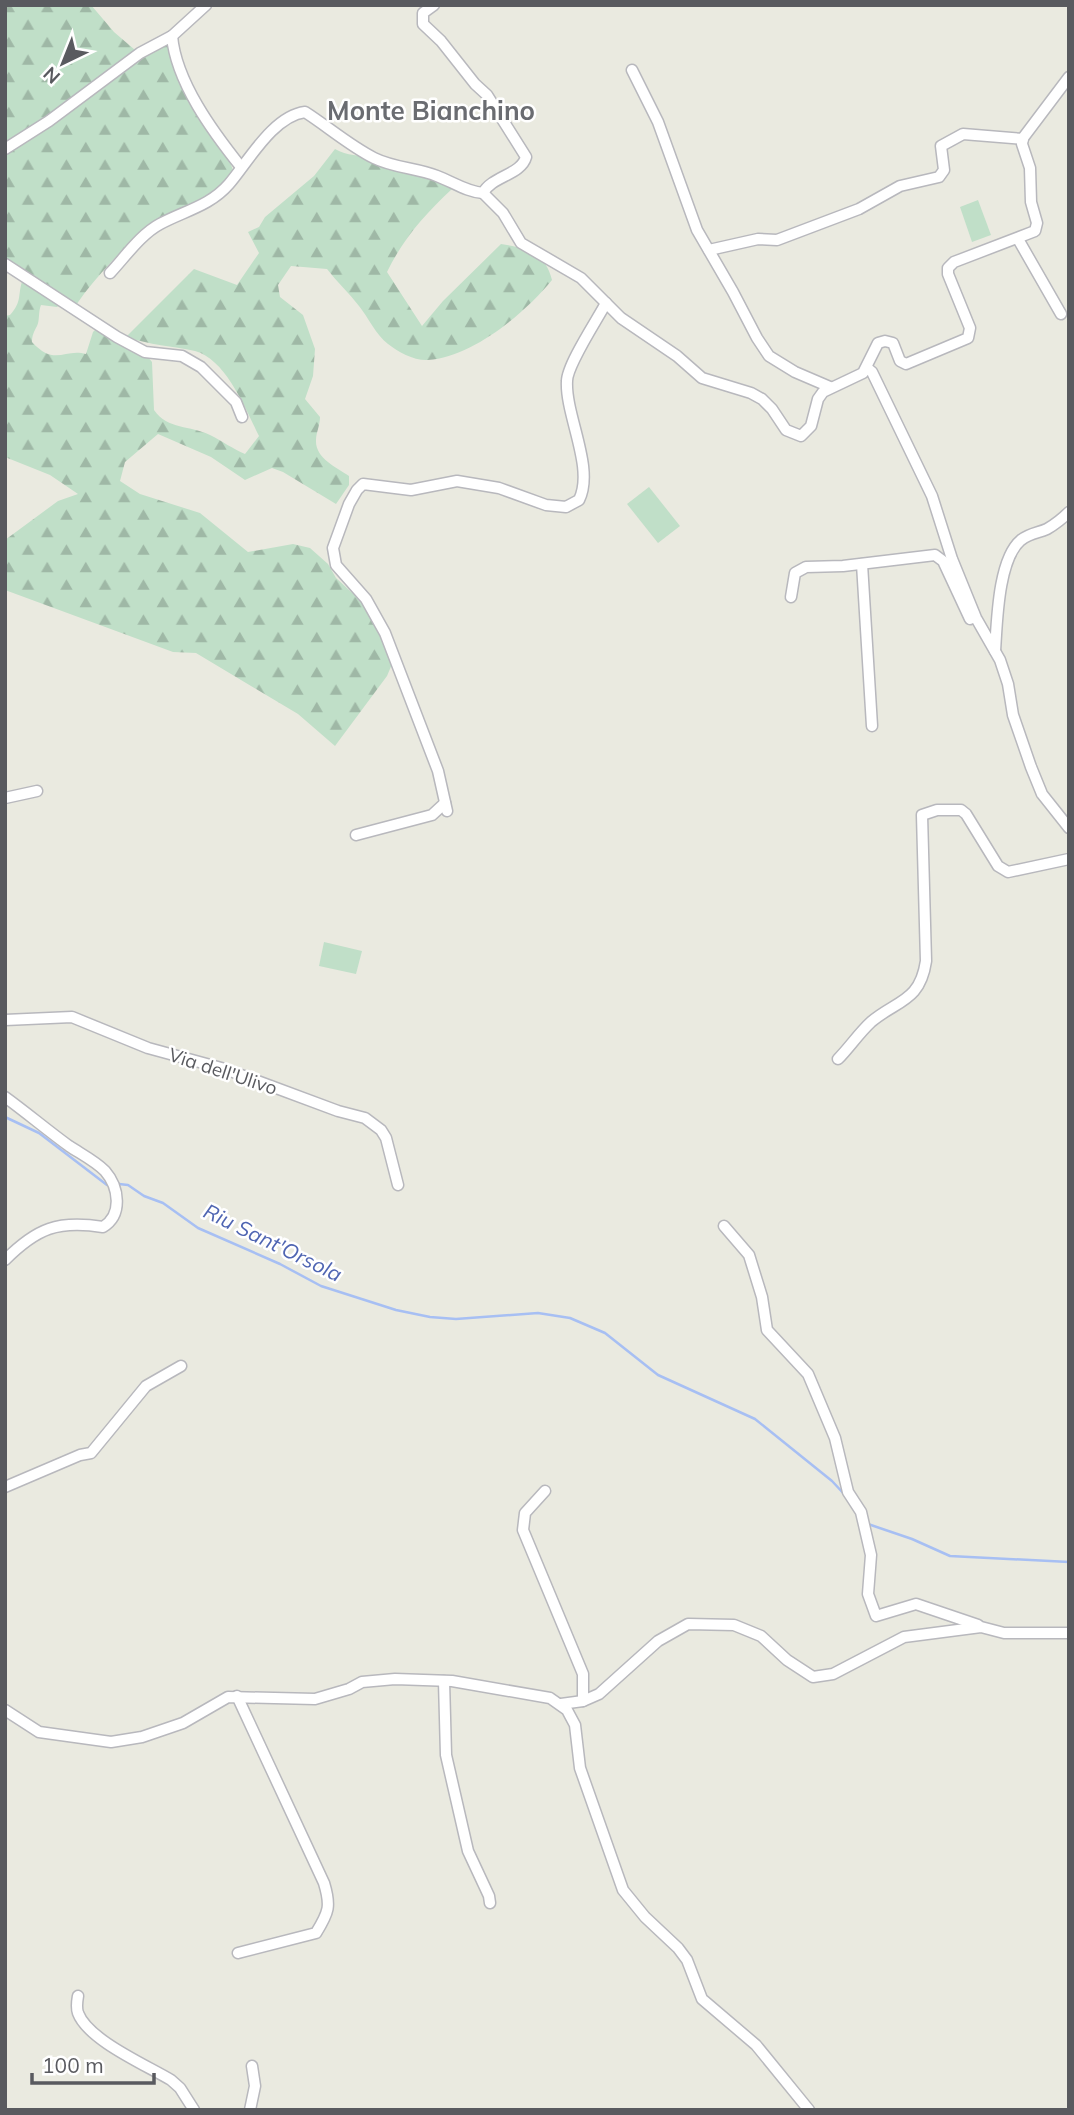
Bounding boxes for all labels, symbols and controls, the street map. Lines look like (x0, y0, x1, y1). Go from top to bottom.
north arrow (28, 28, 98, 98)
text: N (38, 62, 65, 89)
district label: Monte Bianchino (327, 94, 535, 127)
street label: Via dell'Ulivo (166, 1042, 280, 1100)
water label: Riu Sant'Orsola (200, 1197, 346, 1287)
scale bar (32, 2042, 154, 2086)
text: 100 m (42, 2052, 104, 2078)

